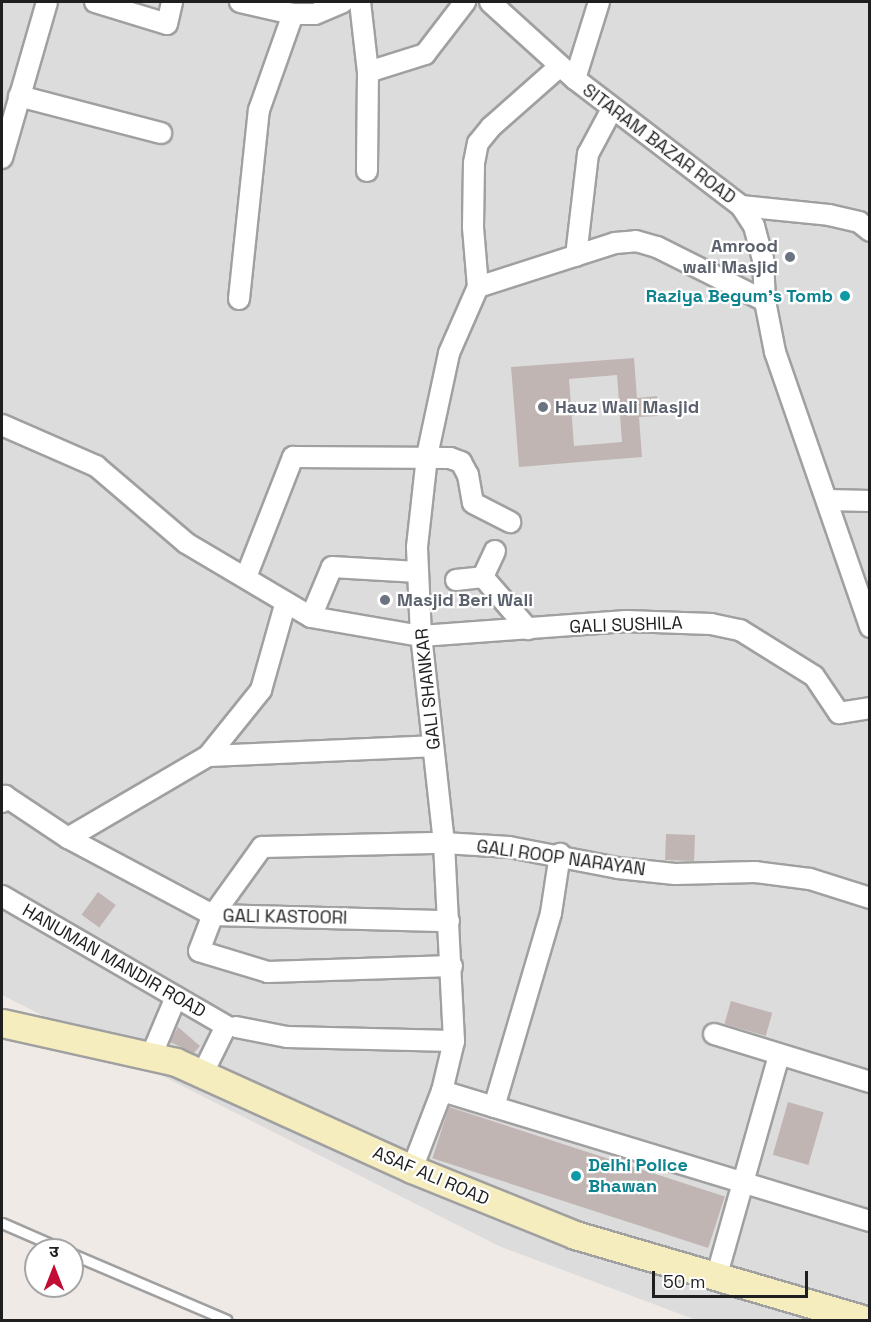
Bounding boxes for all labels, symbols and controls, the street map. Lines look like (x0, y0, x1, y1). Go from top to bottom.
street label: SITARAM BAZAR ROAD (578, 79, 740, 209)
place label: Amrood wali Masjid (683, 236, 778, 278)
marker: Amrood wali Masjid (783, 250, 797, 264)
place label: Raziya Begum's Tomb (645, 285, 833, 307)
marker: Raziya Begum's Tomb (838, 289, 852, 303)
place label: Hauz Wali Masjid (555, 396, 699, 418)
marker: Hauz Wali Masjid (536, 400, 550, 414)
place label: Masjid Beri Wali (397, 589, 533, 611)
marker: Masjid Beri Wali (378, 593, 392, 607)
street label: GALI SUSHILA (569, 612, 683, 638)
street label: GALI SHANKAR (411, 627, 445, 751)
street label: GALI ROOP NARAYAN (475, 835, 647, 881)
street label: HANUMAN MANDIR ROAD (18, 900, 210, 1022)
street label: GALI KASTOORI (222, 905, 348, 929)
street label: ASAF ALI ROAD (369, 1142, 493, 1210)
place label: Delhi Police Bhawan (588, 1155, 688, 1198)
marker: Delhi Police Bhawan (569, 1169, 583, 1183)
north arrow (24, 1238, 84, 1298)
text: उ (49, 1241, 59, 1262)
scale bar (655, 1259, 811, 1297)
text: 50 m (663, 1270, 705, 1293)

